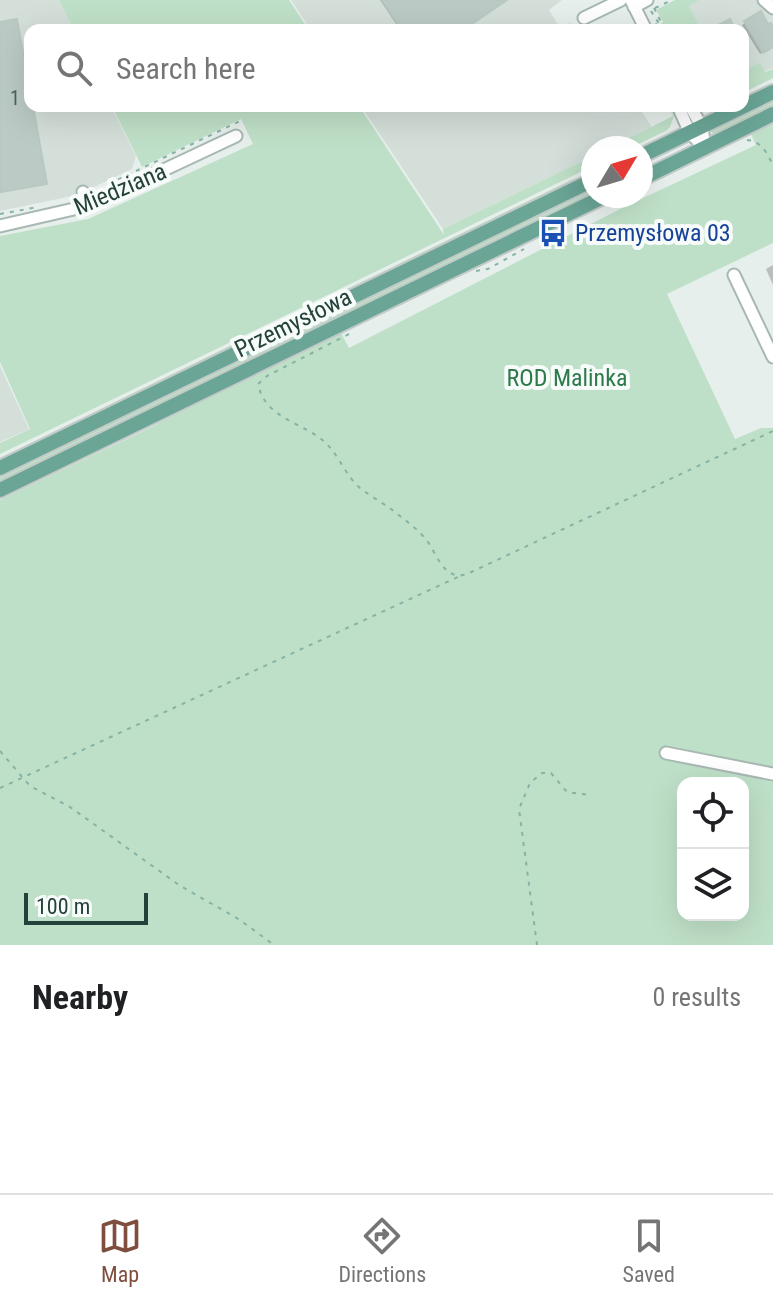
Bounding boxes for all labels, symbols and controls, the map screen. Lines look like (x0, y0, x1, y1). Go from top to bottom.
search box (24, 24, 749, 112)
icon: search (52, 46, 96, 90)
text: Search here (116, 51, 256, 86)
house number: 1 (10, 86, 20, 110)
north arrow (581, 136, 653, 208)
street label: Miedziana (70, 157, 170, 221)
bus stop icon: Przemysłowa 03 (538, 218, 568, 248)
place label: Przemysłowa 03 (575, 219, 731, 247)
street label: Przemysłowa (230, 283, 356, 363)
park label: ROD Malinka (507, 364, 627, 392)
map controls (677, 777, 749, 921)
button: locate (677, 777, 749, 849)
button: layers (677, 849, 749, 921)
scale bar (24, 889, 148, 925)
text: 100 m (36, 894, 90, 919)
text: Nearby (32, 977, 128, 1017)
text: 0 results (652, 982, 741, 1012)
tab: Map (98, 1214, 142, 1287)
tab: Directions (338, 1214, 426, 1287)
tab: Saved (623, 1214, 675, 1287)

